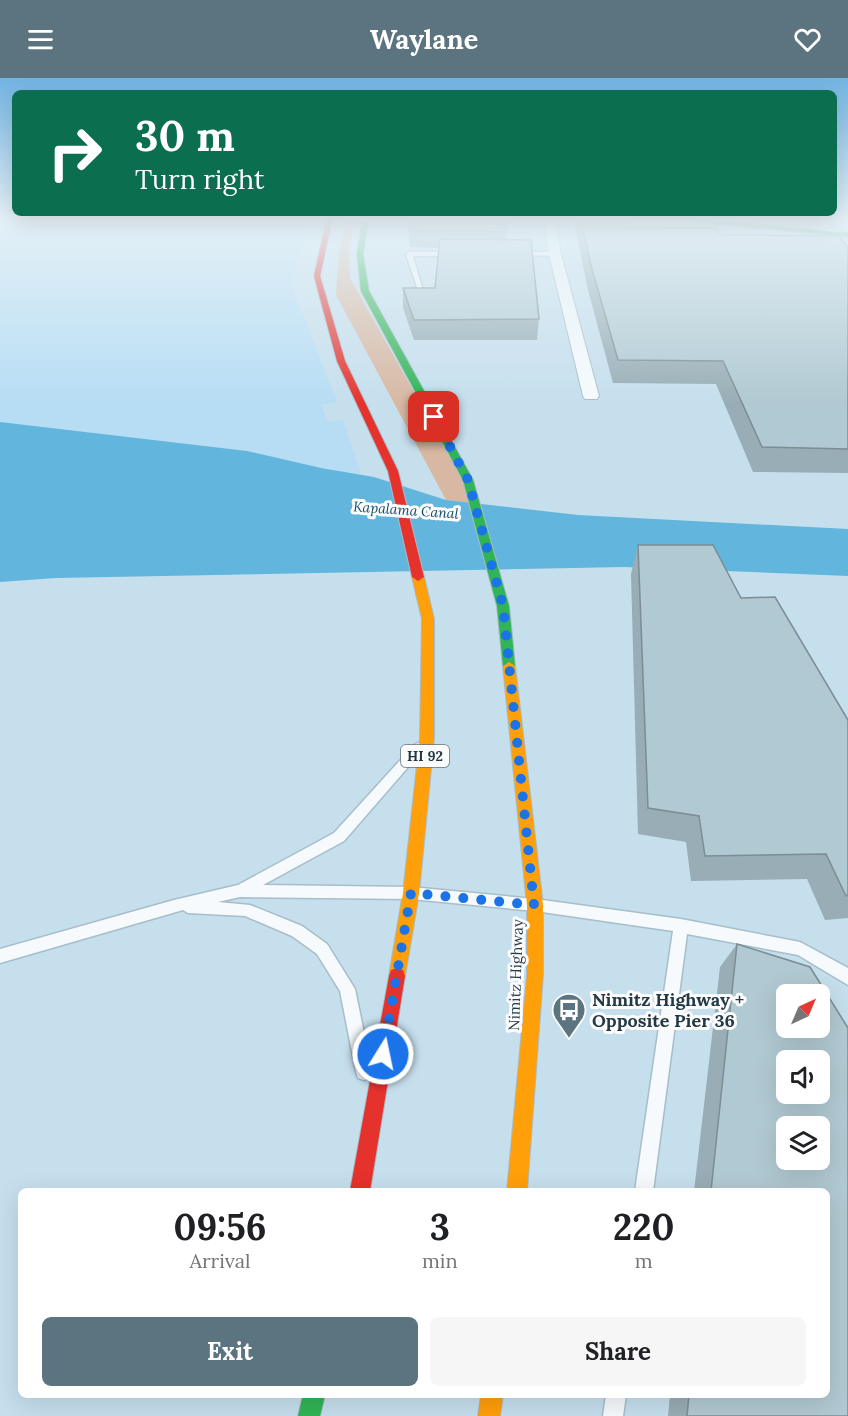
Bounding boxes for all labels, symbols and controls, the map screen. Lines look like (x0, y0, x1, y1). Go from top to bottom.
text: Waylane (370, 22, 478, 56)
icon: menu (24, 23, 57, 56)
icon: heart (791, 23, 824, 56)
text: 30 m (135, 109, 235, 163)
icon: right (36, 114, 114, 192)
text: Turn right (135, 162, 264, 196)
pin (408, 391, 459, 442)
icon: arrive (417, 400, 450, 433)
water label: Kapalama Canal (353, 497, 459, 523)
road number: HI 92 (401, 745, 449, 767)
street label: Nimitz Highway (504, 919, 527, 1031)
north arrow (776, 984, 830, 1038)
map controls (776, 984, 830, 1170)
place label: Nimitz Highway + Opposite Pier 36 (592, 988, 744, 1032)
bus stop icon: Nimitz Highway + Opposite Pier 36 (551, 992, 587, 1039)
position arrow (351, 1022, 415, 1086)
button: sound (776, 1050, 830, 1104)
button: layers (776, 1116, 830, 1170)
text: 09:56 (174, 1204, 266, 1250)
text: 3 (430, 1204, 450, 1250)
text: 220 (613, 1204, 674, 1250)
text: Arrival (189, 1248, 251, 1273)
text: min (422, 1248, 458, 1273)
text: m (635, 1248, 653, 1273)
button: Exit (42, 1317, 418, 1386)
button: Share (430, 1317, 806, 1386)

